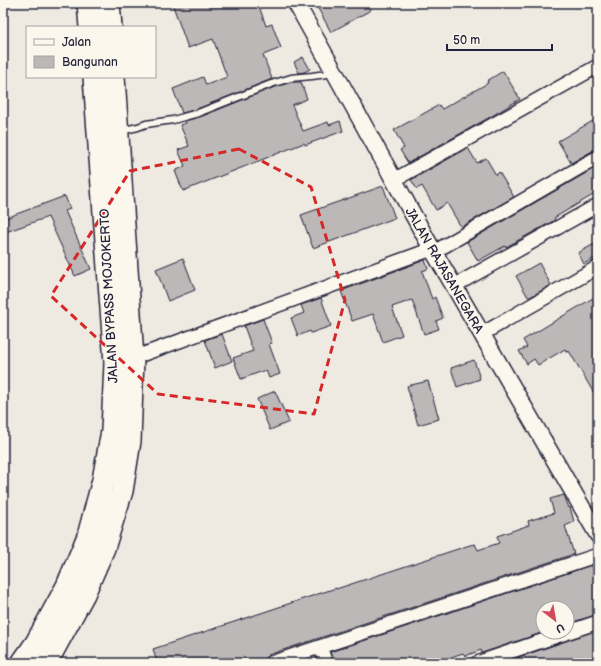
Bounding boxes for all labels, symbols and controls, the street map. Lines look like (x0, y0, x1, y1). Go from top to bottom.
legend (26, 26, 156, 78)
scale bar (447, 26, 552, 52)
text: 50 m (453, 33, 480, 48)
text: Jalan (62, 35, 91, 50)
text: Bangunan (62, 55, 118, 70)
street label: JALAN RAJASANEGARA (401, 205, 487, 336)
street label: JALAN BYPASS MOJOKERTO (96, 208, 122, 384)
north arrow (535, 600, 575, 640)
text: U (553, 621, 567, 636)

